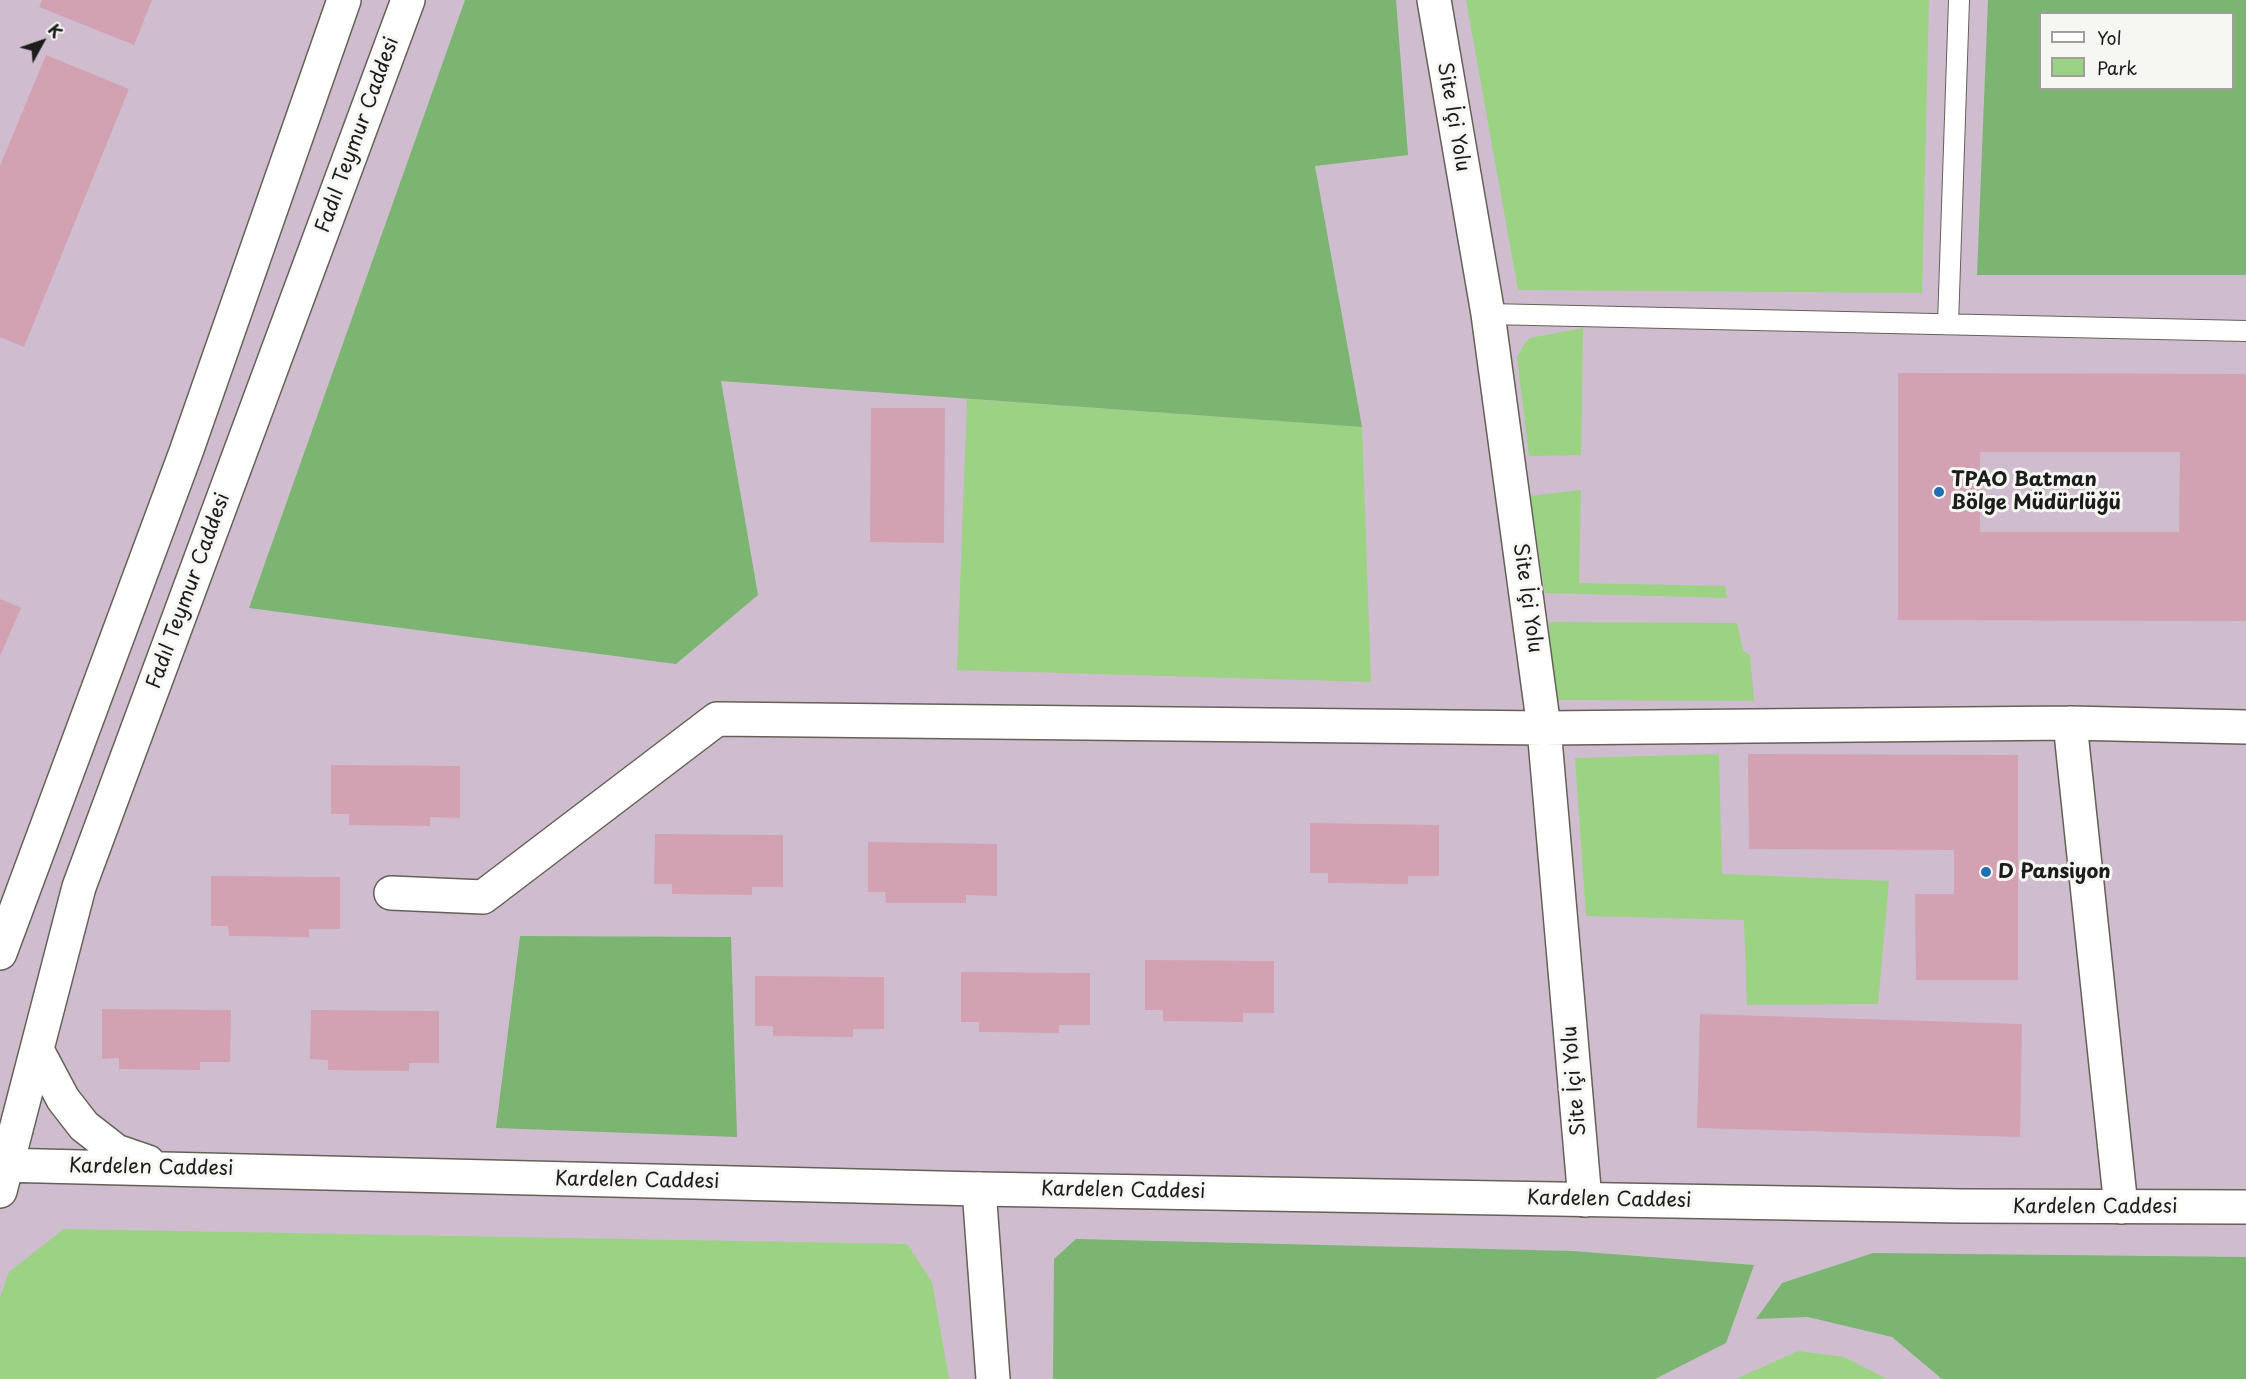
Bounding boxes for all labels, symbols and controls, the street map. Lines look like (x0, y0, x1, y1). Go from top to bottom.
north arrow (12, 12, 72, 72)
legend (2039, 12, 2234, 90)
text: K (43, 18, 69, 43)
text: Yol (2097, 24, 2122, 51)
street label: Fadıl Teymur Caddesi (311, 34, 405, 236)
text: Park (2097, 54, 2137, 81)
street label: Site İçi Yolu (1432, 61, 1474, 173)
place label: TPAO Batman Bölge Müdürlüğü (1951, 468, 2121, 515)
marker: TPAO Batman Bölge Müdürlüğü (1932, 485, 1946, 499)
street label: Fadıl Teymur Caddesi (142, 490, 236, 692)
street label: Site İçi Yolu (1507, 542, 1547, 654)
place label: D Pansiyon (1998, 860, 2111, 884)
marker: D Pansiyon (1979, 865, 1993, 879)
street label: Site İçi Yolu (1558, 1025, 1592, 1137)
street label: Kardelen Caddesi (68, 1155, 234, 1181)
street label: Kardelen Caddesi (554, 1168, 720, 1194)
street label: Kardelen Caddesi (1040, 1178, 1206, 1204)
street label: Kardelen Caddesi (1526, 1187, 1692, 1213)
street label: Kardelen Caddesi (2012, 1195, 2178, 1219)

